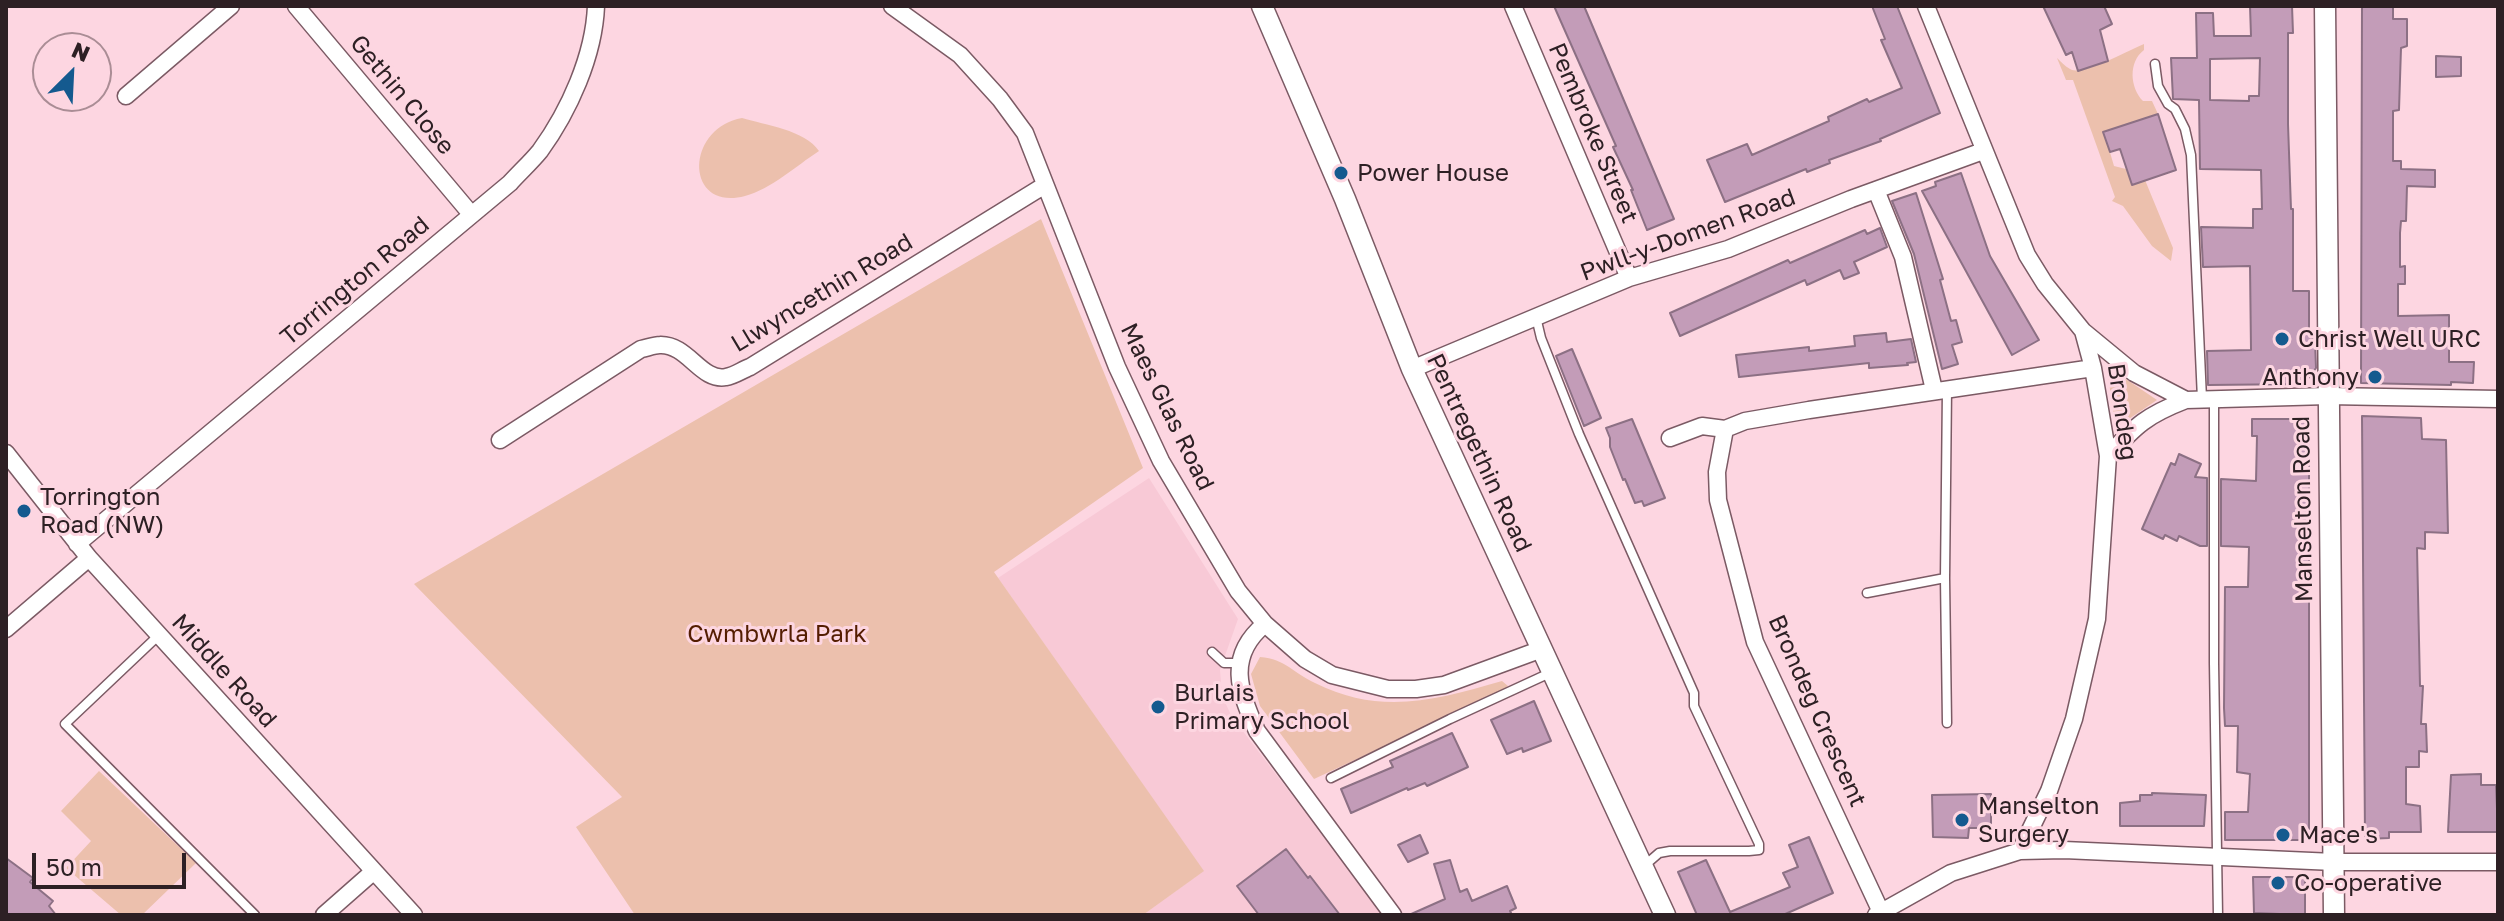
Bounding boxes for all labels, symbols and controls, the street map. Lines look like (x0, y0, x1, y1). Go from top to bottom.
street label: Gethin Close (344, 29, 460, 161)
north arrow (32, 32, 112, 112)
text: N (68, 36, 94, 67)
street label: Pembroke Street (1542, 39, 1644, 227)
place label: Power House (1357, 159, 1509, 187)
marker: Power House (1332, 164, 1350, 182)
street label: Pwll-y-Domen Road (1577, 183, 1799, 287)
street label: Torrington Road (275, 210, 435, 352)
street label: Llwyncethin Road (726, 228, 918, 358)
street label: Maes Glas Road (1114, 319, 1220, 495)
place label: Christ Well URC (2298, 325, 2481, 353)
marker: Christ Well URC (2273, 330, 2291, 348)
street label: Pentregethin Road (1420, 349, 1538, 557)
street label: Brondeg (2101, 362, 2143, 462)
place label: Anthony (2262, 363, 2359, 391)
marker: Anthony (2366, 368, 2384, 386)
street label: Manselton Road (2287, 416, 2319, 602)
place label: Torrington Road (NW) (40, 483, 164, 539)
marker: Torrington Road (NW) (15, 502, 33, 520)
street label: Middle Road (166, 608, 282, 734)
street label: Brondeg Crescent (1762, 611, 1872, 811)
park label: Cwmbwrla Park (687, 620, 867, 648)
place label: Burlais Primary School (1174, 679, 1350, 735)
marker: Burlais Primary School (1149, 698, 1167, 716)
place label: Manselton Surgery (1978, 792, 2100, 848)
marker: Manselton Surgery (1953, 811, 1971, 829)
place label: Mace's (2299, 821, 2378, 849)
marker: Mace's (2274, 826, 2292, 844)
scale bar (36, 837, 190, 887)
text: 50 m (46, 852, 102, 881)
place label: Co-operative (2294, 869, 2442, 897)
marker: Co-operative (2269, 874, 2287, 892)

